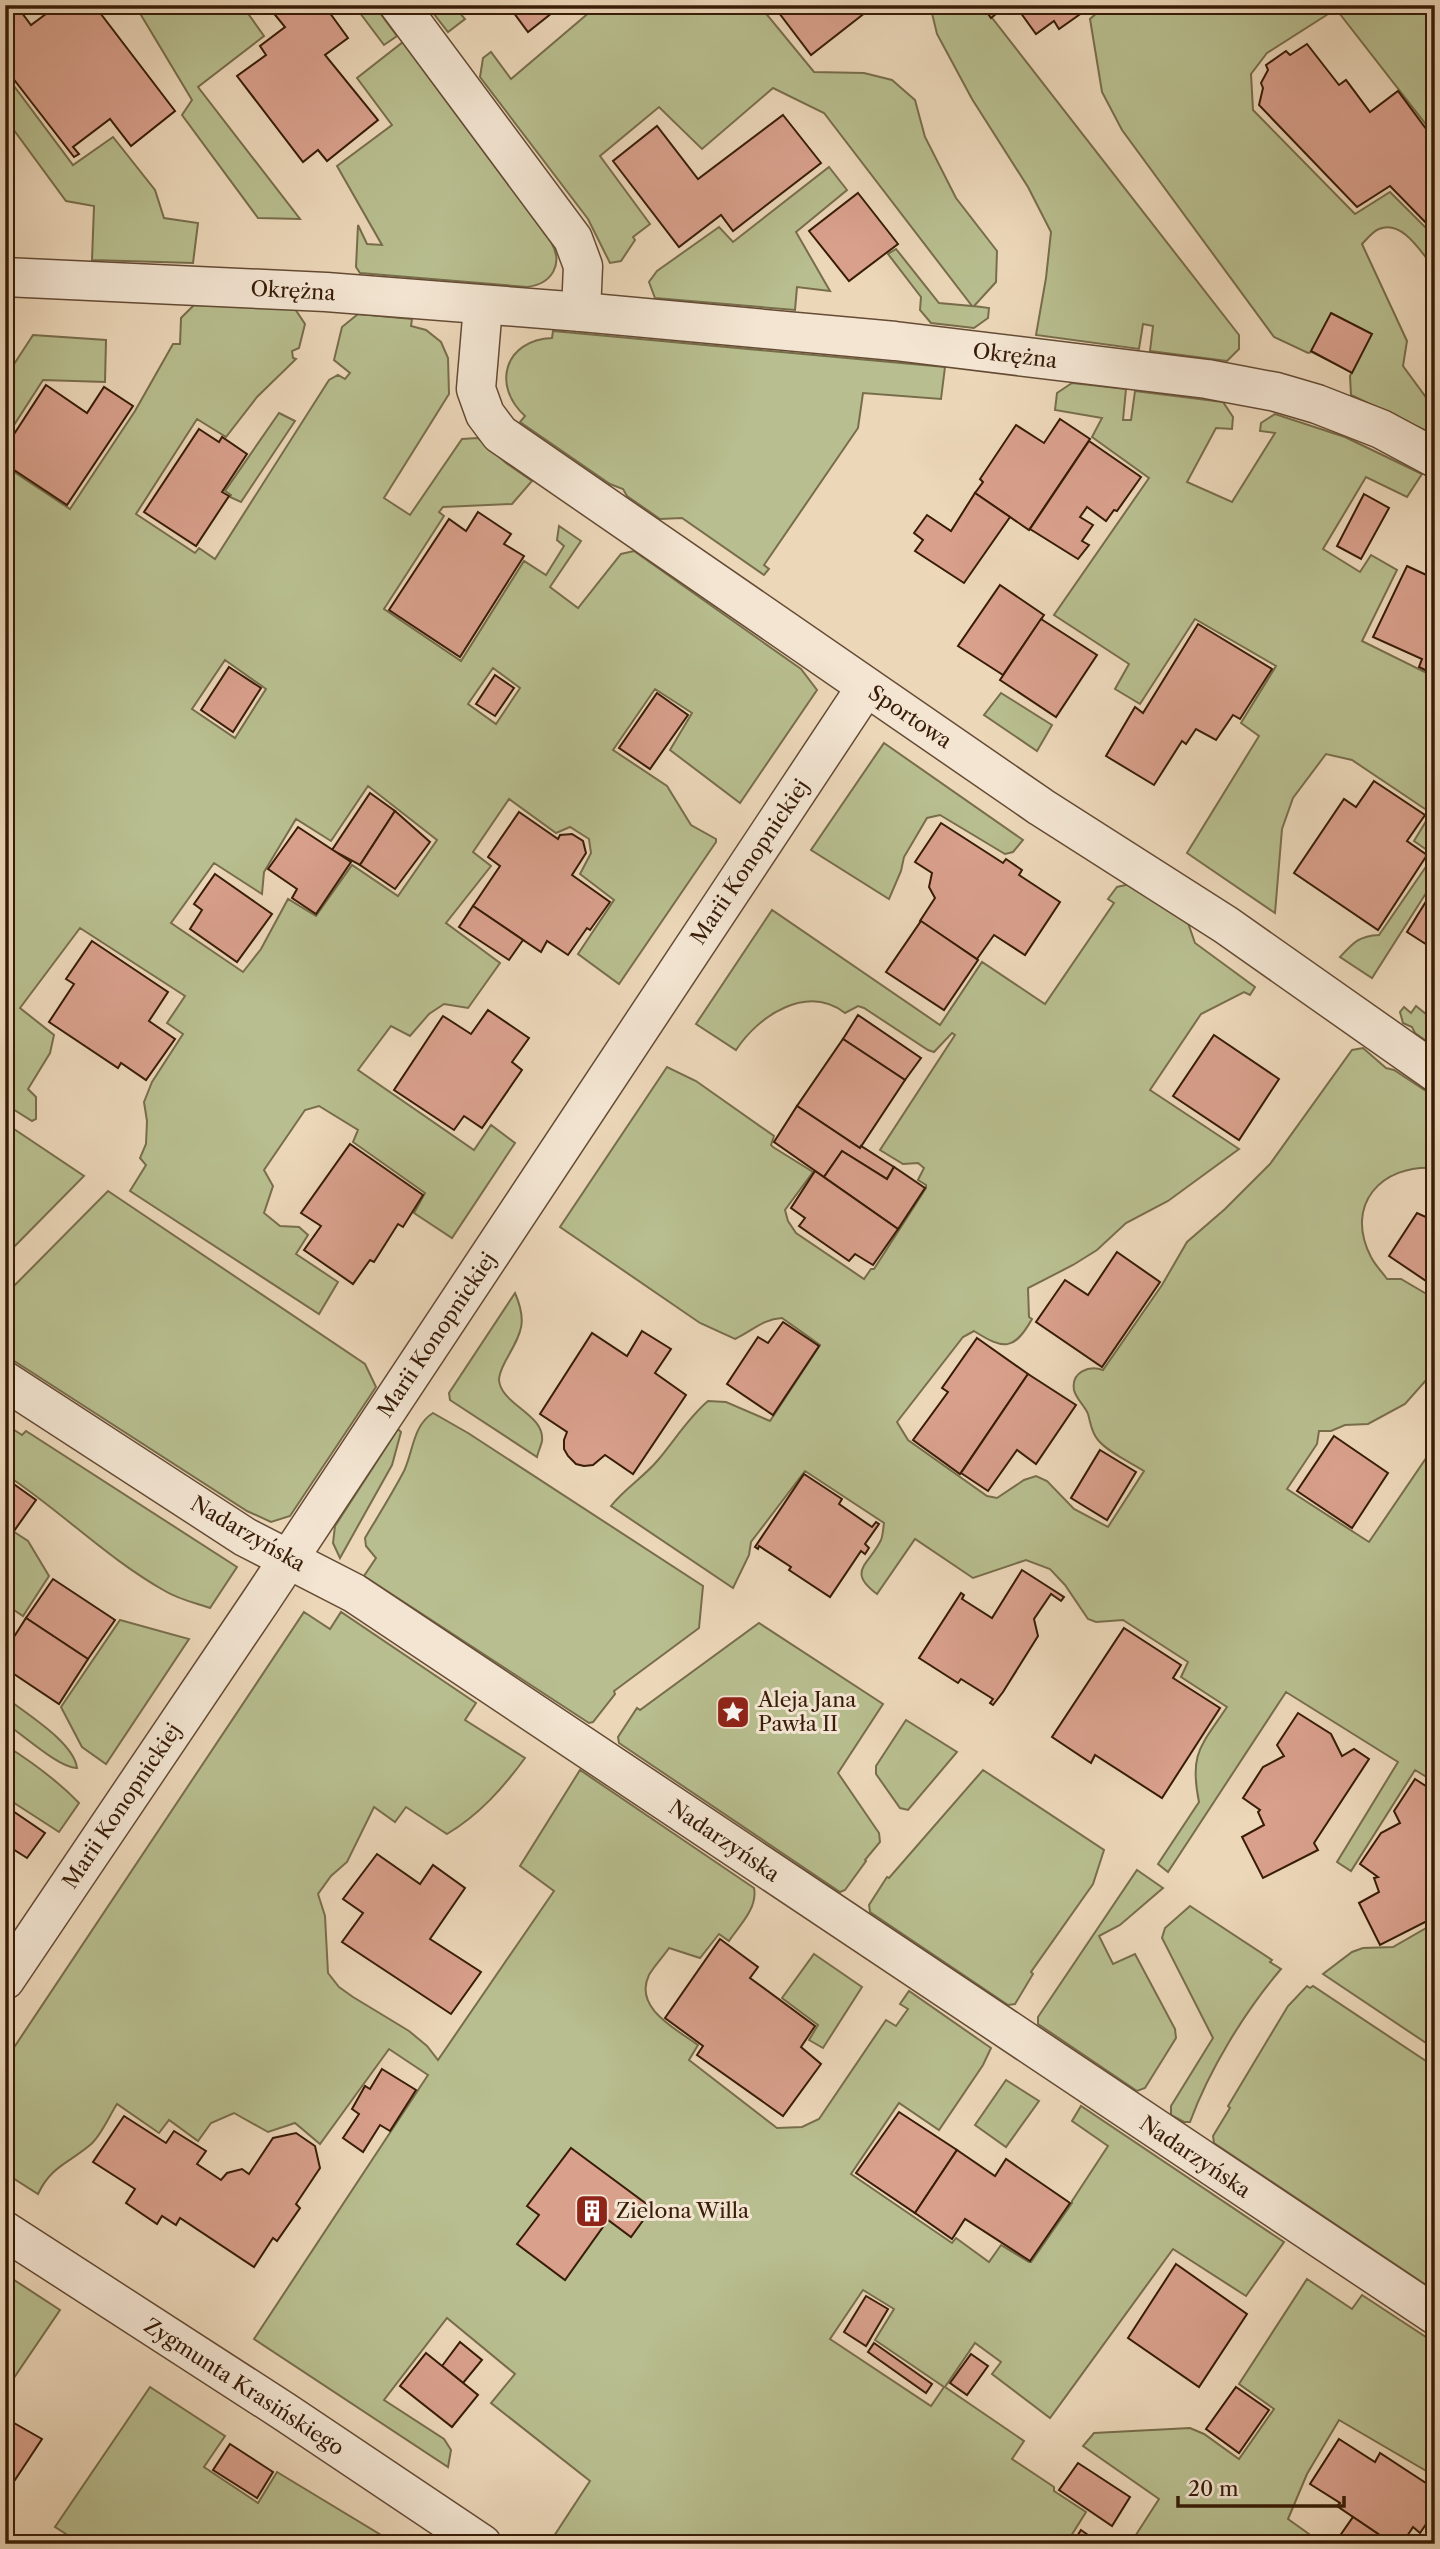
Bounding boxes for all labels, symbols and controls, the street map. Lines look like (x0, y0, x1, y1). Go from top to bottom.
street label: Okrężna (250, 276, 337, 305)
street label: Okrężna (971, 338, 1060, 373)
street label: Sportowa (864, 680, 957, 754)
street label: Marii Konopnickiej (685, 774, 814, 949)
street label: Marii Konopnickiej (372, 1247, 501, 1422)
street label: Nadarzyńska (187, 1491, 311, 1577)
place label: Aleja Jana Pawła II (757, 1687, 857, 1736)
place icon: Aleja Jana Pawła II (714, 1693, 752, 1731)
street label: Marii Konopnickiej (57, 1718, 186, 1893)
street label: Nadarzyńska (664, 1794, 785, 1887)
street label: Nadarzyńska (1135, 2110, 1256, 2203)
building icon: Zielona Willa (573, 2192, 611, 2230)
place label: Zielona Willa (616, 2198, 750, 2223)
street label: Zygmunta Krasińskiego (140, 2313, 349, 2461)
scale bar (1178, 2465, 1344, 2509)
text: 20 m (1188, 2476, 1239, 2501)

